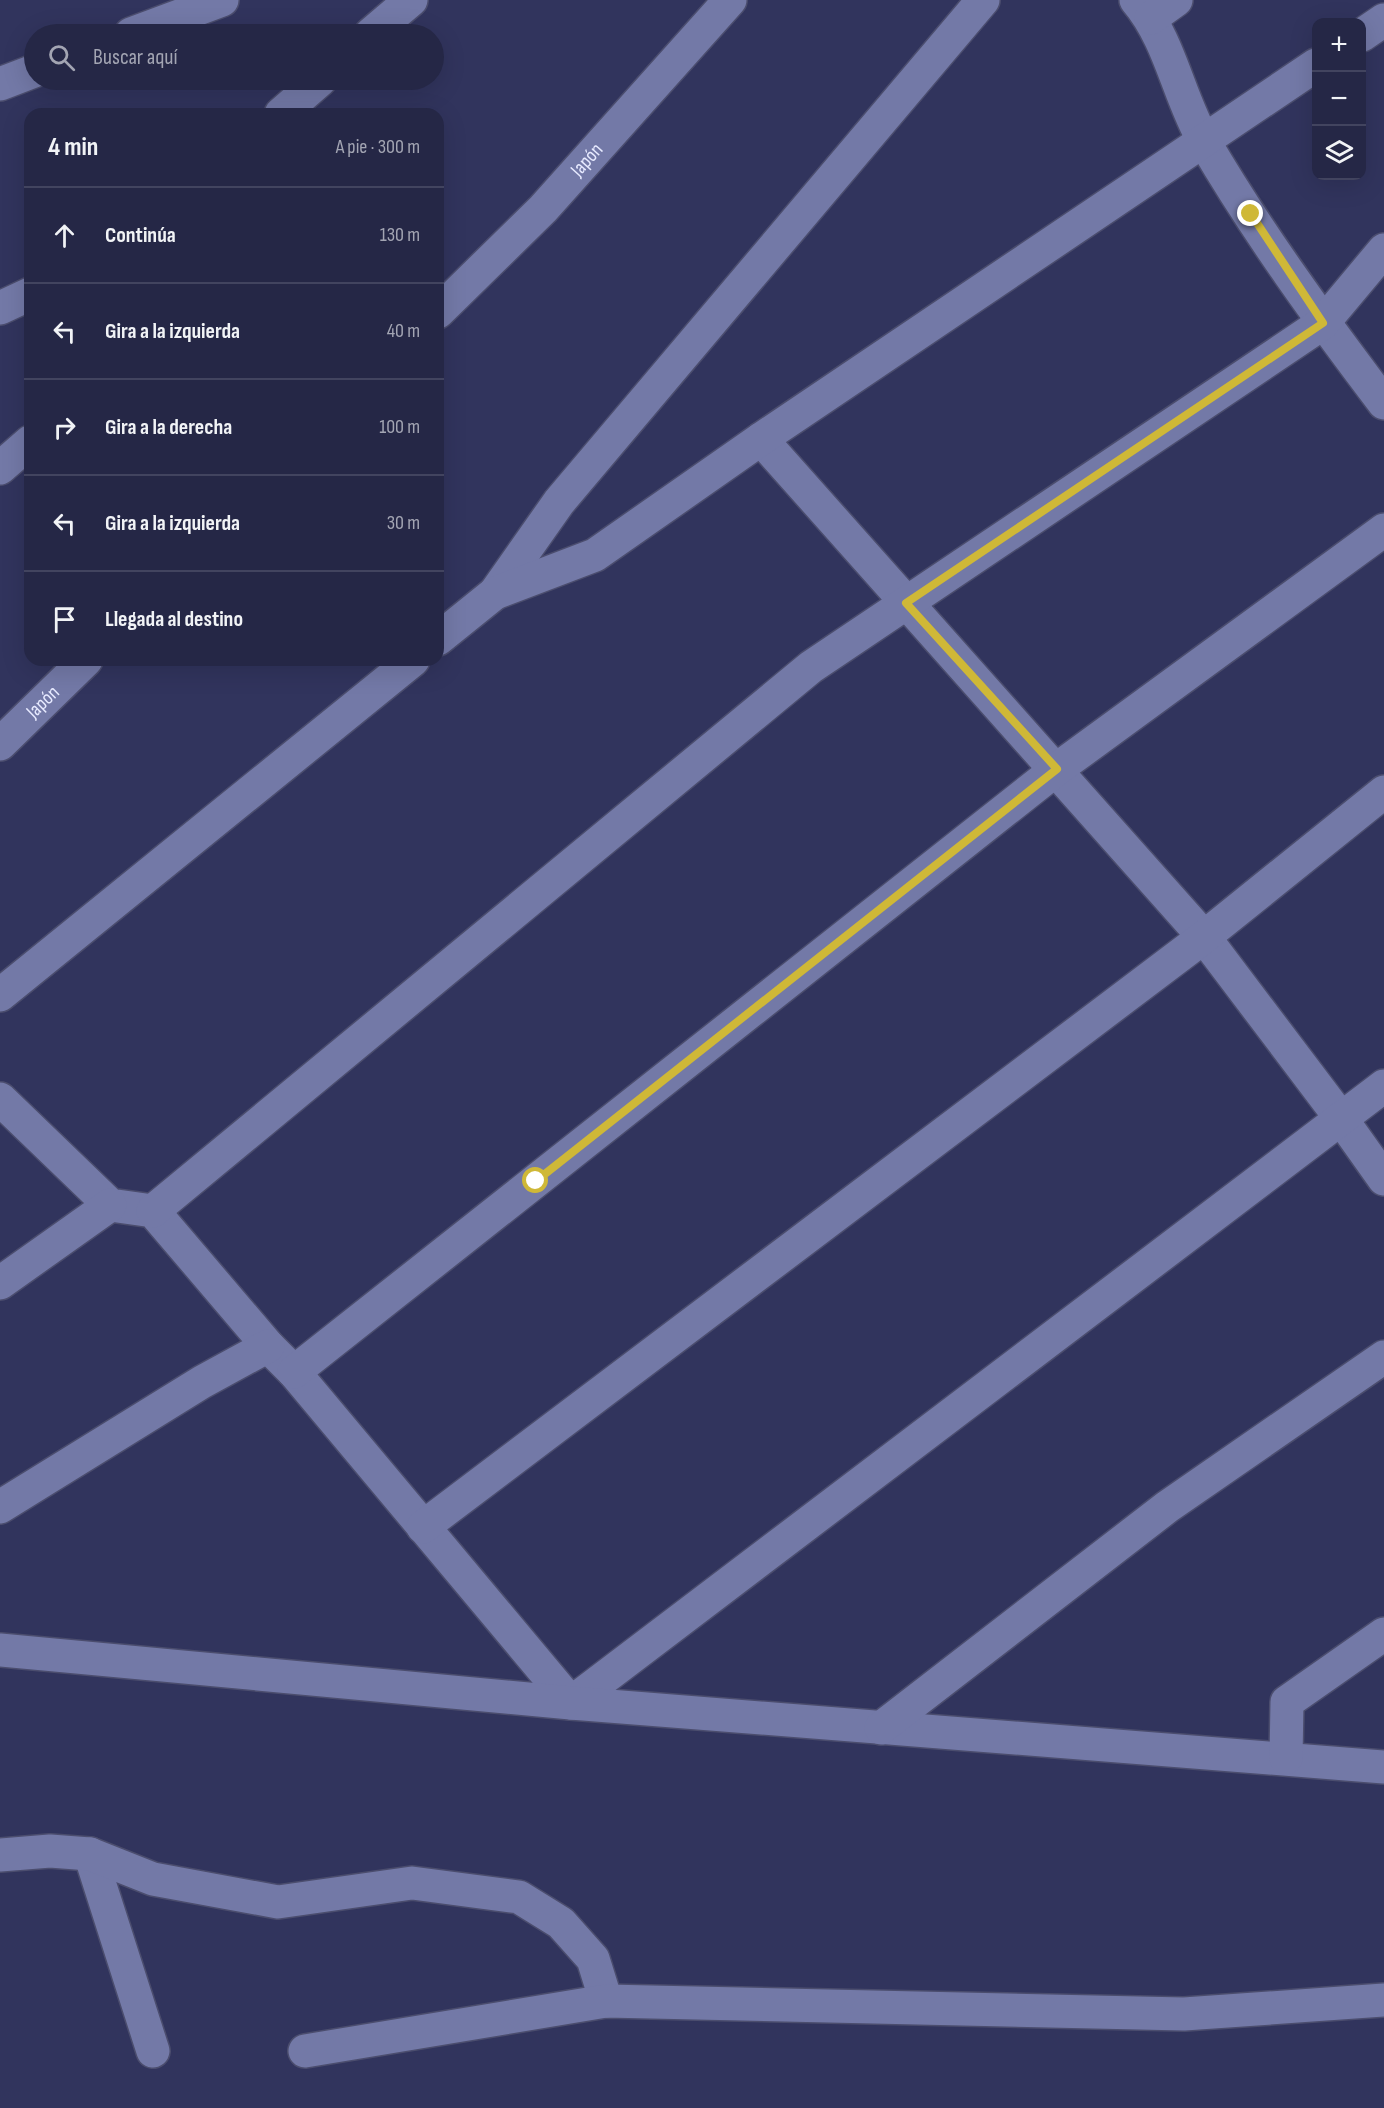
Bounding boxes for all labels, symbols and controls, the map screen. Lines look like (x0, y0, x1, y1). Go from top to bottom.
map controls (1312, 18, 1366, 180)
button: + (1312, 18, 1366, 72)
search box (24, 24, 444, 90)
icon: search (45, 41, 78, 74)
text: Buscar aquí (93, 44, 178, 71)
button: − (1312, 72, 1366, 126)
button: layers (1312, 126, 1366, 180)
text: 4 min (48, 132, 98, 163)
text: A pie · 300 m (336, 135, 420, 159)
street label: Japón (565, 138, 608, 182)
route end (1237, 200, 1263, 226)
icon: ahead (48, 219, 81, 252)
text: Continúa (105, 222, 176, 249)
text: 130 m (380, 223, 420, 247)
icon: left (48, 315, 81, 348)
text: Gira a la izquierda (105, 318, 240, 345)
text: 40 m (387, 319, 420, 343)
icon: right (48, 411, 81, 444)
text: Gira a la derecha (105, 414, 232, 441)
text: 100 m (379, 415, 420, 439)
icon: left (48, 507, 81, 540)
text: Gira a la izquierda (105, 510, 240, 537)
text: 30 m (387, 511, 420, 535)
icon: arrive (48, 603, 81, 636)
text: Llegada al destino (105, 606, 243, 633)
street label: Japón (21, 681, 65, 724)
route start (522, 1167, 548, 1193)

